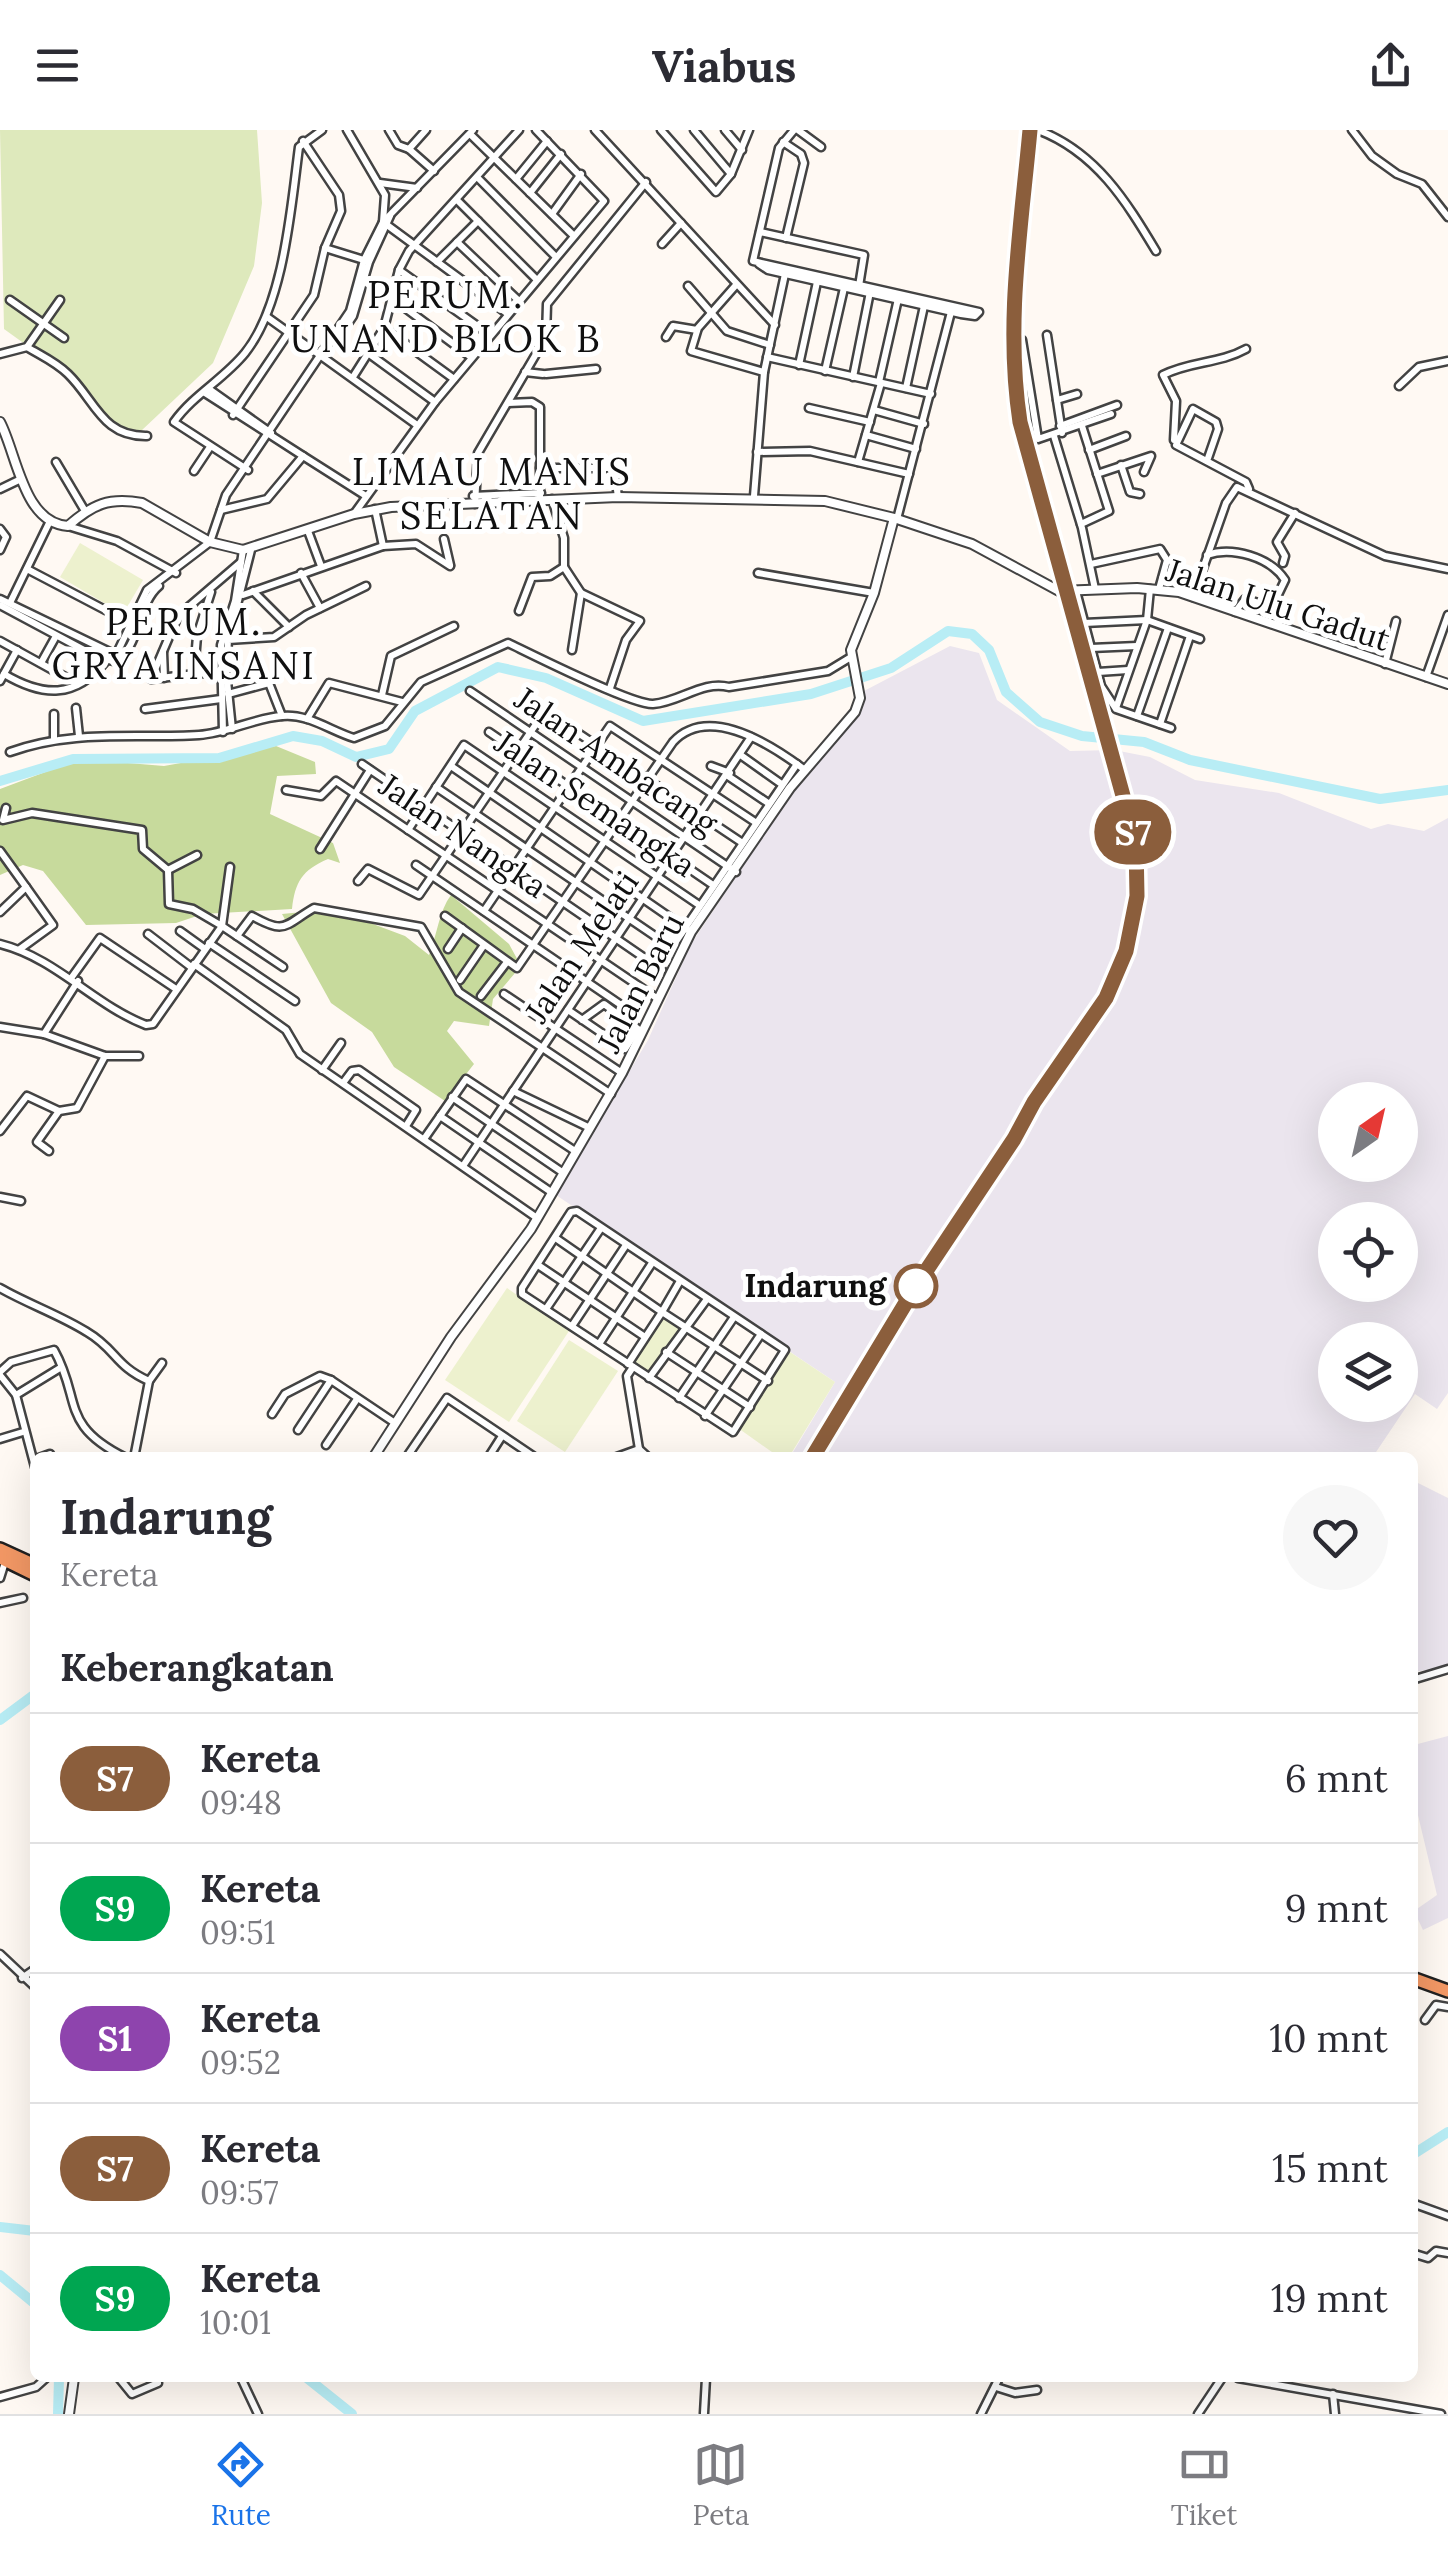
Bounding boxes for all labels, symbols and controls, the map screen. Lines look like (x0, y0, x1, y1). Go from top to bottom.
text: Viabus (652, 37, 796, 94)
icon: menu (30, 38, 85, 93)
icon: share (1363, 38, 1418, 93)
district label: PERUM. UNAND BLOK B (290, 270, 602, 362)
district label: LIMAU MANIS SELATAN (352, 447, 632, 539)
street label: Jalan Ulu Gadut (1160, 549, 1396, 660)
district label: PERUM. GRYA INSANI (51, 597, 317, 689)
street label: Jalan Ambacang (506, 677, 726, 844)
street label: Jalan Semangka (486, 721, 703, 886)
street label: Jalan Nangka (371, 764, 555, 907)
line badge: S7 (1088, 800, 1178, 864)
text: S7 (1114, 810, 1152, 855)
street label: Jalan Melati (515, 863, 647, 1031)
street label: Jalan Baru (588, 906, 693, 1060)
north arrow (1318, 1082, 1418, 1182)
map controls (1318, 1082, 1418, 1422)
button: locate (1318, 1202, 1418, 1302)
place label: Indarung (744, 1265, 887, 1306)
marker: Indarung (895, 1265, 937, 1307)
button: layers (1318, 1322, 1418, 1422)
button: heart (1283, 1485, 1388, 1590)
text: Indarung (60, 1486, 273, 1547)
text: Kereta (60, 1554, 158, 1595)
text: Keberangkatan (60, 1643, 334, 1691)
text: Kereta (200, 1734, 320, 1782)
text: 6 mnt (1285, 1754, 1388, 1802)
text: S7 (96, 1756, 134, 1801)
text: 09:48 (200, 1782, 282, 1823)
text: Kereta (200, 1864, 320, 1912)
text: 9 mnt (1285, 1884, 1388, 1932)
text: S9 (94, 1886, 136, 1931)
text: 09:51 (200, 1912, 275, 1953)
text: Kereta (200, 1994, 320, 2042)
text: 10 mnt (1269, 2014, 1388, 2062)
text: S1 (97, 2016, 133, 2061)
text: 09:52 (200, 2042, 281, 2083)
text: Kereta (200, 2124, 320, 2172)
text: 15 mnt (1272, 2144, 1388, 2192)
text: S7 (96, 2146, 134, 2191)
text: 09:57 (200, 2172, 279, 2213)
text: Kereta (200, 2254, 320, 2302)
text: 19 mnt (1271, 2274, 1388, 2322)
text: S9 (94, 2276, 136, 2321)
text: 10:01 (200, 2302, 271, 2343)
tab: Rute (211, 2437, 271, 2533)
tab: Peta (692, 2437, 749, 2533)
tab: Tiket (1171, 2437, 1237, 2533)

